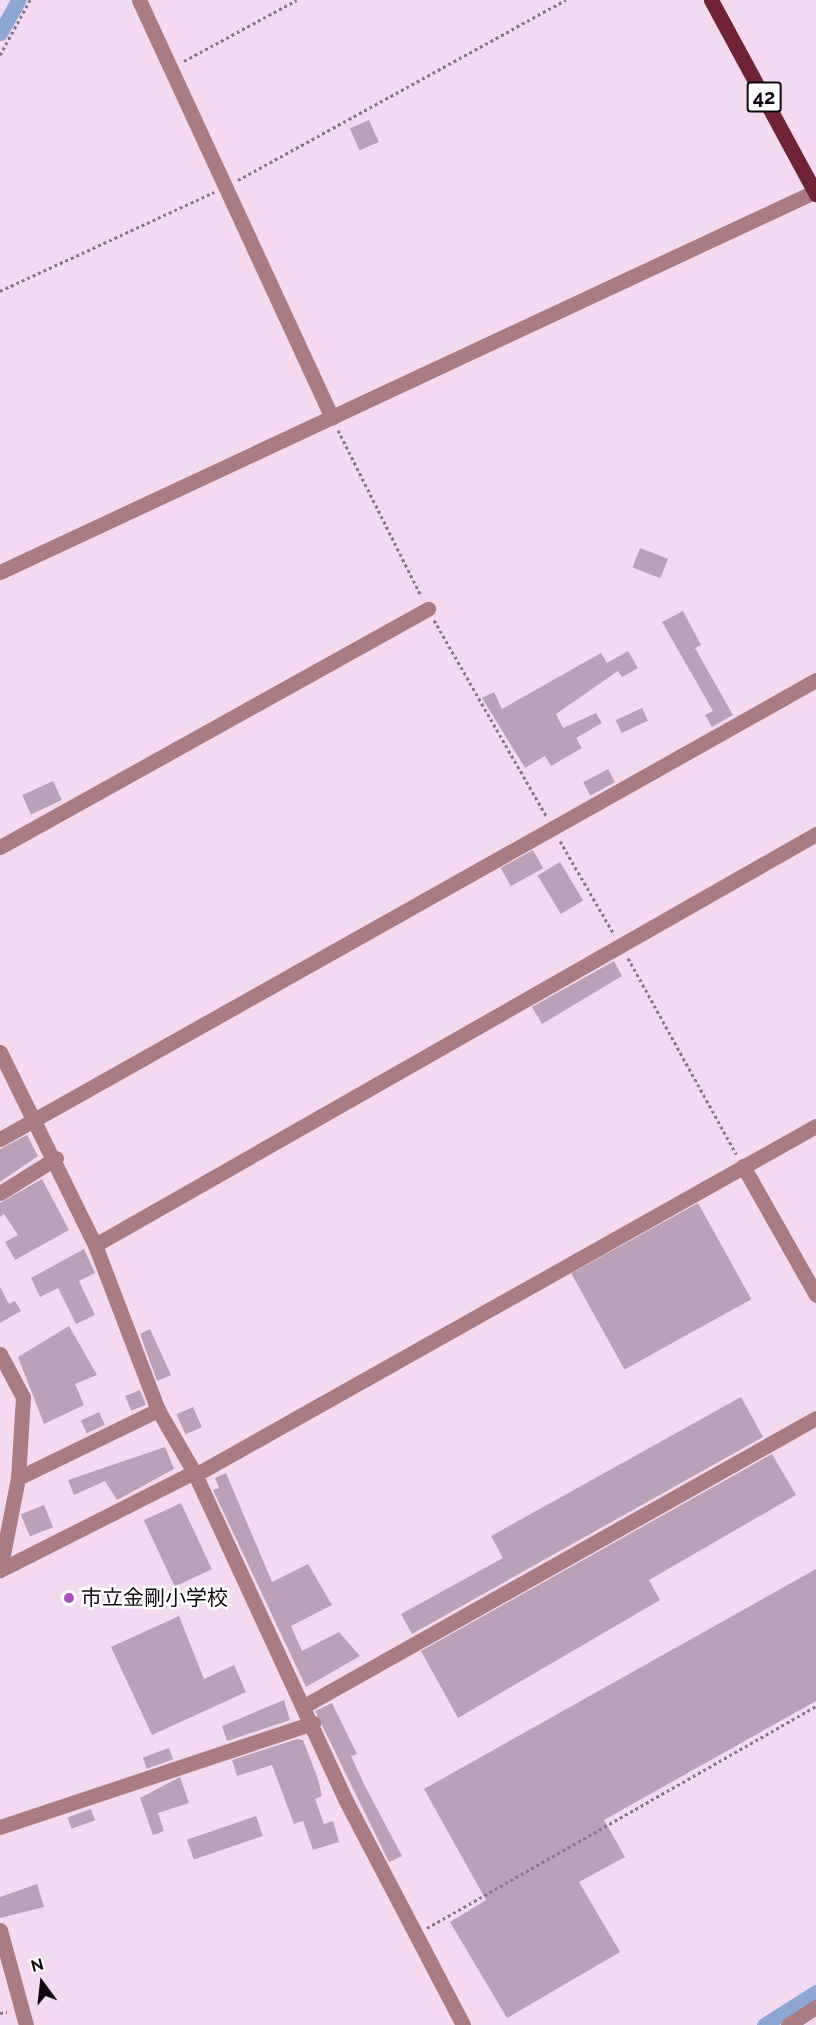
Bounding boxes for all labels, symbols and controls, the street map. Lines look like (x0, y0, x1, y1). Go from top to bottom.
road number: 42 (746, 80, 782, 114)
place label: 市立金剛小学校 (81, 1585, 228, 1611)
marker: 市立金剛小学校 (62, 1591, 76, 1605)
north arrow (12, 1953, 72, 2013)
text: N (29, 1954, 46, 1976)

